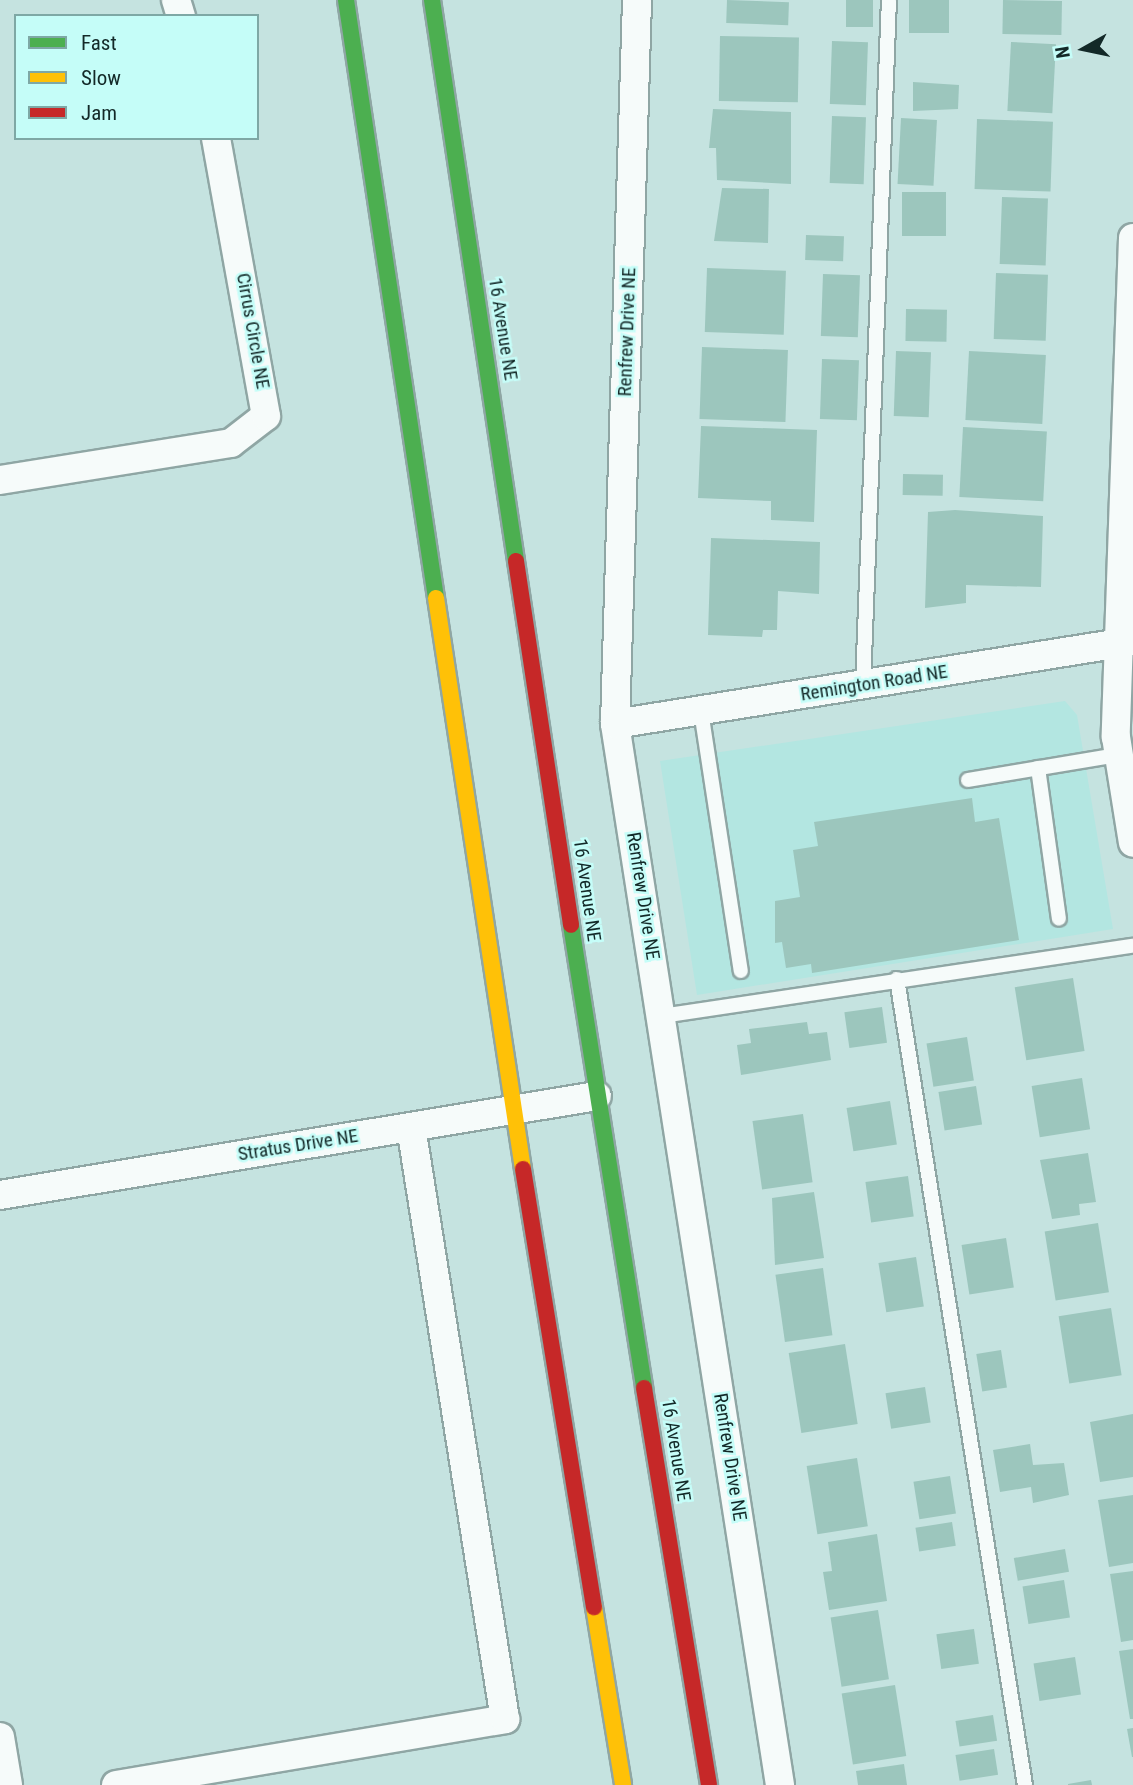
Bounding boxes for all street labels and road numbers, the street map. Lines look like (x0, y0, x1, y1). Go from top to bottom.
street label: Renfrew Drive NE (613, 267, 641, 397)
street label: Cirrus Circle NE (232, 271, 274, 391)
street label: 16 Avenue NE (484, 276, 522, 382)
street label: Remington Road NE (799, 660, 949, 706)
street label: Renfrew Drive NE (622, 831, 664, 961)
street label: 16 Avenue NE (569, 837, 605, 943)
street label: Stratus Drive NE (236, 1124, 360, 1166)
street label: Renfrew Drive NE (709, 1392, 751, 1522)
street label: 16 Avenue NE (657, 1397, 695, 1503)

